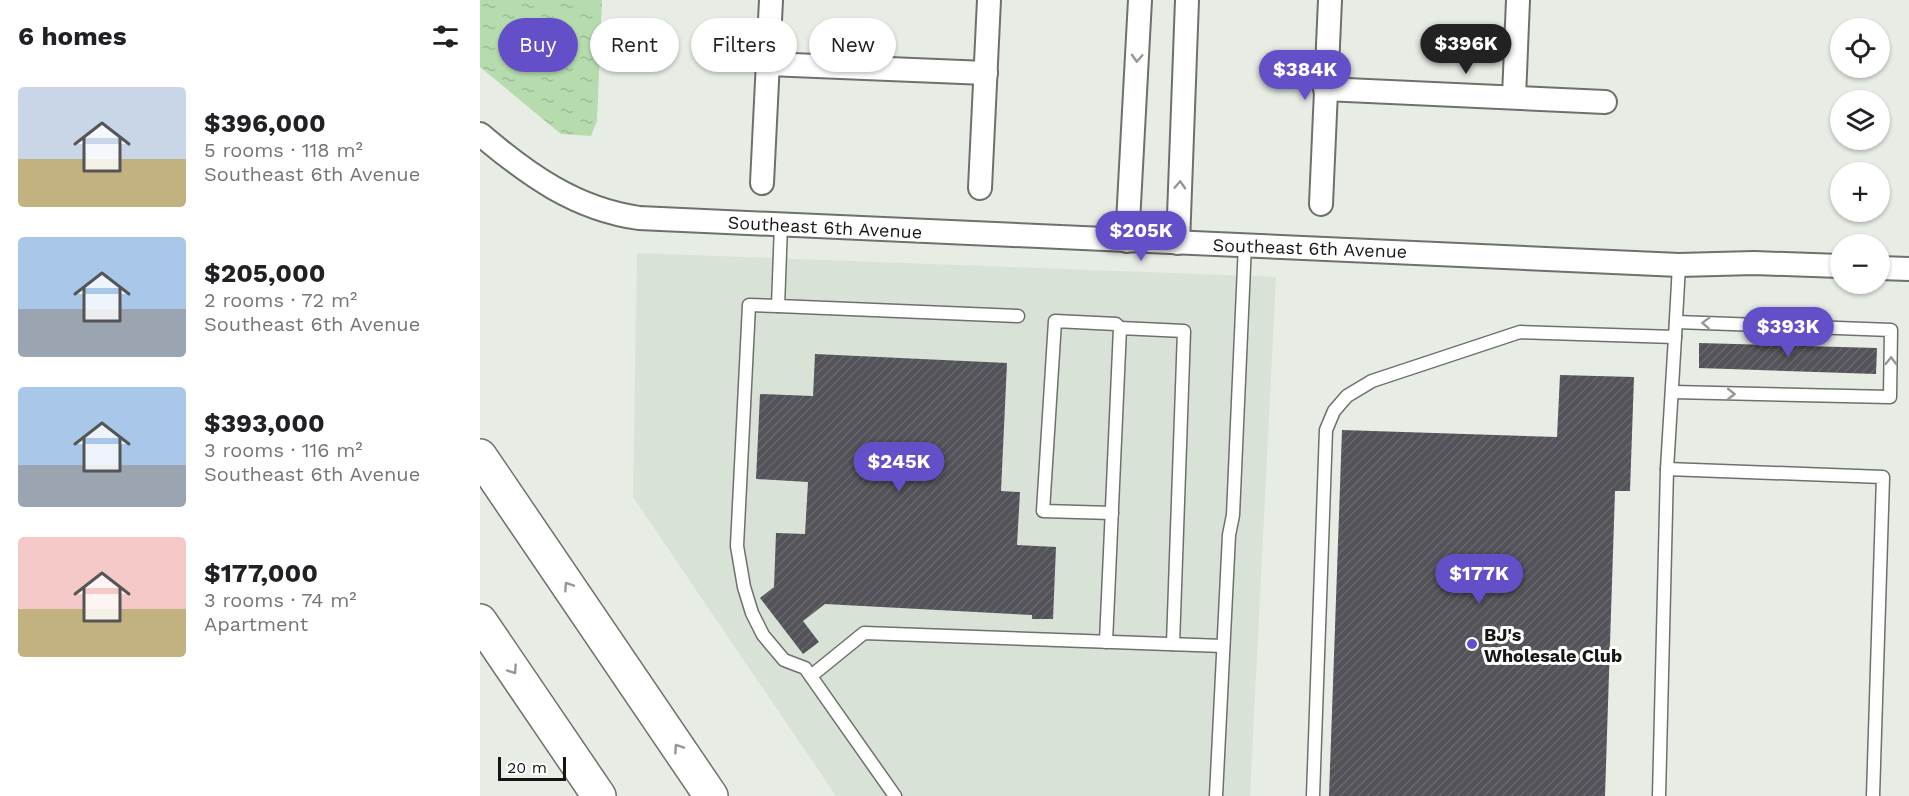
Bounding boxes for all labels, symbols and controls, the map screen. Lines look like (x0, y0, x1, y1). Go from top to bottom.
chip: Buy (498, 18, 578, 72)
chip: Rent (590, 18, 679, 72)
chip: Filters (691, 18, 797, 72)
chip: New (809, 18, 896, 72)
map controls (1830, 18, 1890, 294)
button: locate (1830, 18, 1890, 78)
icon: filters (429, 20, 462, 53)
text: 6 homes (18, 21, 127, 51)
pin: $396K (1424, 24, 1508, 75)
text: $396K (1434, 31, 1498, 55)
pin: $384K (1263, 50, 1347, 101)
one-way arrow (1130, 54, 1143, 63)
text: $384K (1273, 57, 1337, 81)
button: layers (1830, 90, 1890, 150)
text: $396,000 (204, 108, 326, 138)
icon: home (66, 111, 138, 183)
text: 5 rooms · 118 m² (204, 138, 363, 162)
text: Southeast 6th Avenue (204, 162, 420, 186)
button: + (1830, 162, 1890, 222)
one-way arrow (1173, 180, 1186, 189)
street label: Southeast 6th Avenue (727, 211, 923, 243)
pin: $205K (1099, 211, 1183, 262)
text: $205K (1109, 218, 1173, 242)
street label: Southeast 6th Avenue (1212, 234, 1408, 262)
button: − (1830, 234, 1890, 294)
text: $205,000 (204, 258, 325, 288)
icon: home (66, 261, 138, 333)
text: 2 rooms · 72 m² (204, 288, 357, 312)
pin: $393K (1746, 307, 1830, 358)
text: Southeast 6th Avenue (204, 312, 420, 336)
text: $393K (1757, 314, 1819, 338)
one-way arrow (1702, 316, 1711, 329)
one-way arrow (1884, 357, 1897, 366)
one-way arrow (1727, 387, 1736, 400)
text: $393,000 (204, 408, 325, 438)
icon: home (66, 411, 138, 483)
text: 3 rooms · 116 m² (204, 438, 363, 462)
pin: $245K (857, 442, 941, 493)
text: $245K (868, 449, 930, 473)
text: Southeast 6th Avenue (204, 462, 420, 486)
pin: $177K (1437, 554, 1521, 605)
text: $177,000 (204, 558, 318, 588)
icon: home (66, 561, 138, 633)
text: $177K (1449, 561, 1509, 585)
one-way arrow (565, 582, 576, 593)
text: 3 rooms · 74 m² (204, 588, 357, 612)
text: Apartment (204, 612, 308, 636)
place label: BJ's Wholesale Club (1484, 624, 1622, 666)
marker: BJ's Wholesale Club (1465, 637, 1479, 651)
one-way arrow (506, 663, 517, 674)
one-way arrow (674, 743, 685, 754)
scale bar (498, 754, 566, 782)
text: 20 m (507, 758, 547, 777)

